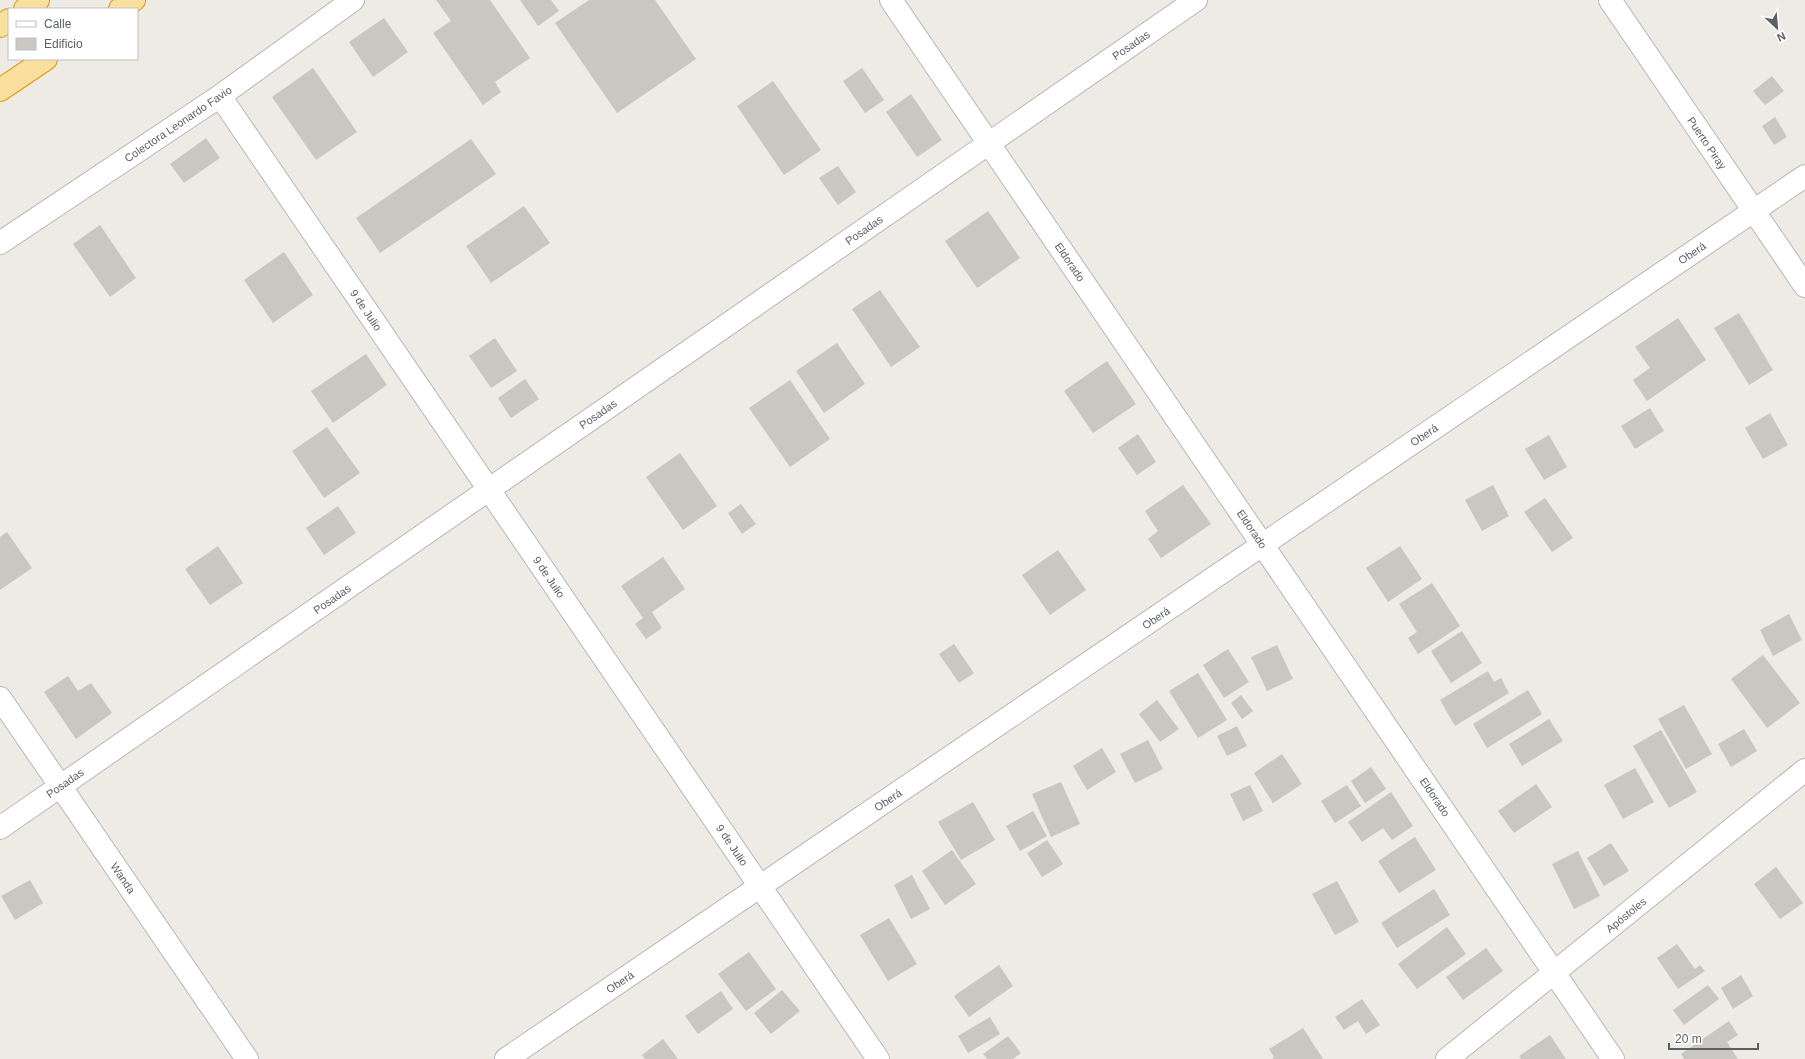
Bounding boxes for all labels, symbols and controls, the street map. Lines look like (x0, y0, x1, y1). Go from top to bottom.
legend (8, 8, 138, 60)
north arrow (1757, 8, 1797, 48)
text: Calle (44, 17, 72, 31)
street label: Posadas (1110, 28, 1152, 62)
text: N (1775, 30, 1788, 44)
text: Edificio (44, 37, 83, 51)
street label: Colectora Leonardo Favio (122, 84, 234, 164)
street label: Puerto Piray (1685, 115, 1729, 172)
street label: Posadas (843, 213, 885, 247)
street label: Oberá (1676, 239, 1709, 267)
street label: Eldorado (1053, 240, 1087, 284)
street label: 9 de Julio (348, 287, 384, 333)
street label: Posadas (577, 397, 619, 431)
street label: Oberá (1408, 421, 1441, 449)
street label: Eldorado (1235, 507, 1269, 551)
street label: 9 de Julio (531, 554, 567, 600)
street label: Posadas (311, 582, 353, 616)
street label: Oberá (1140, 604, 1173, 632)
street label: Posadas (44, 766, 86, 800)
street label: Eldorado (1418, 775, 1452, 819)
street label: Oberá (872, 786, 905, 814)
street label: 9 de Julio (714, 822, 750, 868)
street label: Wanda (108, 860, 138, 896)
street label: Apóstoles (1603, 895, 1649, 935)
street label: Oberá (604, 968, 637, 996)
scale bar (1669, 1025, 1758, 1051)
text: 20 m (1675, 1032, 1702, 1046)

